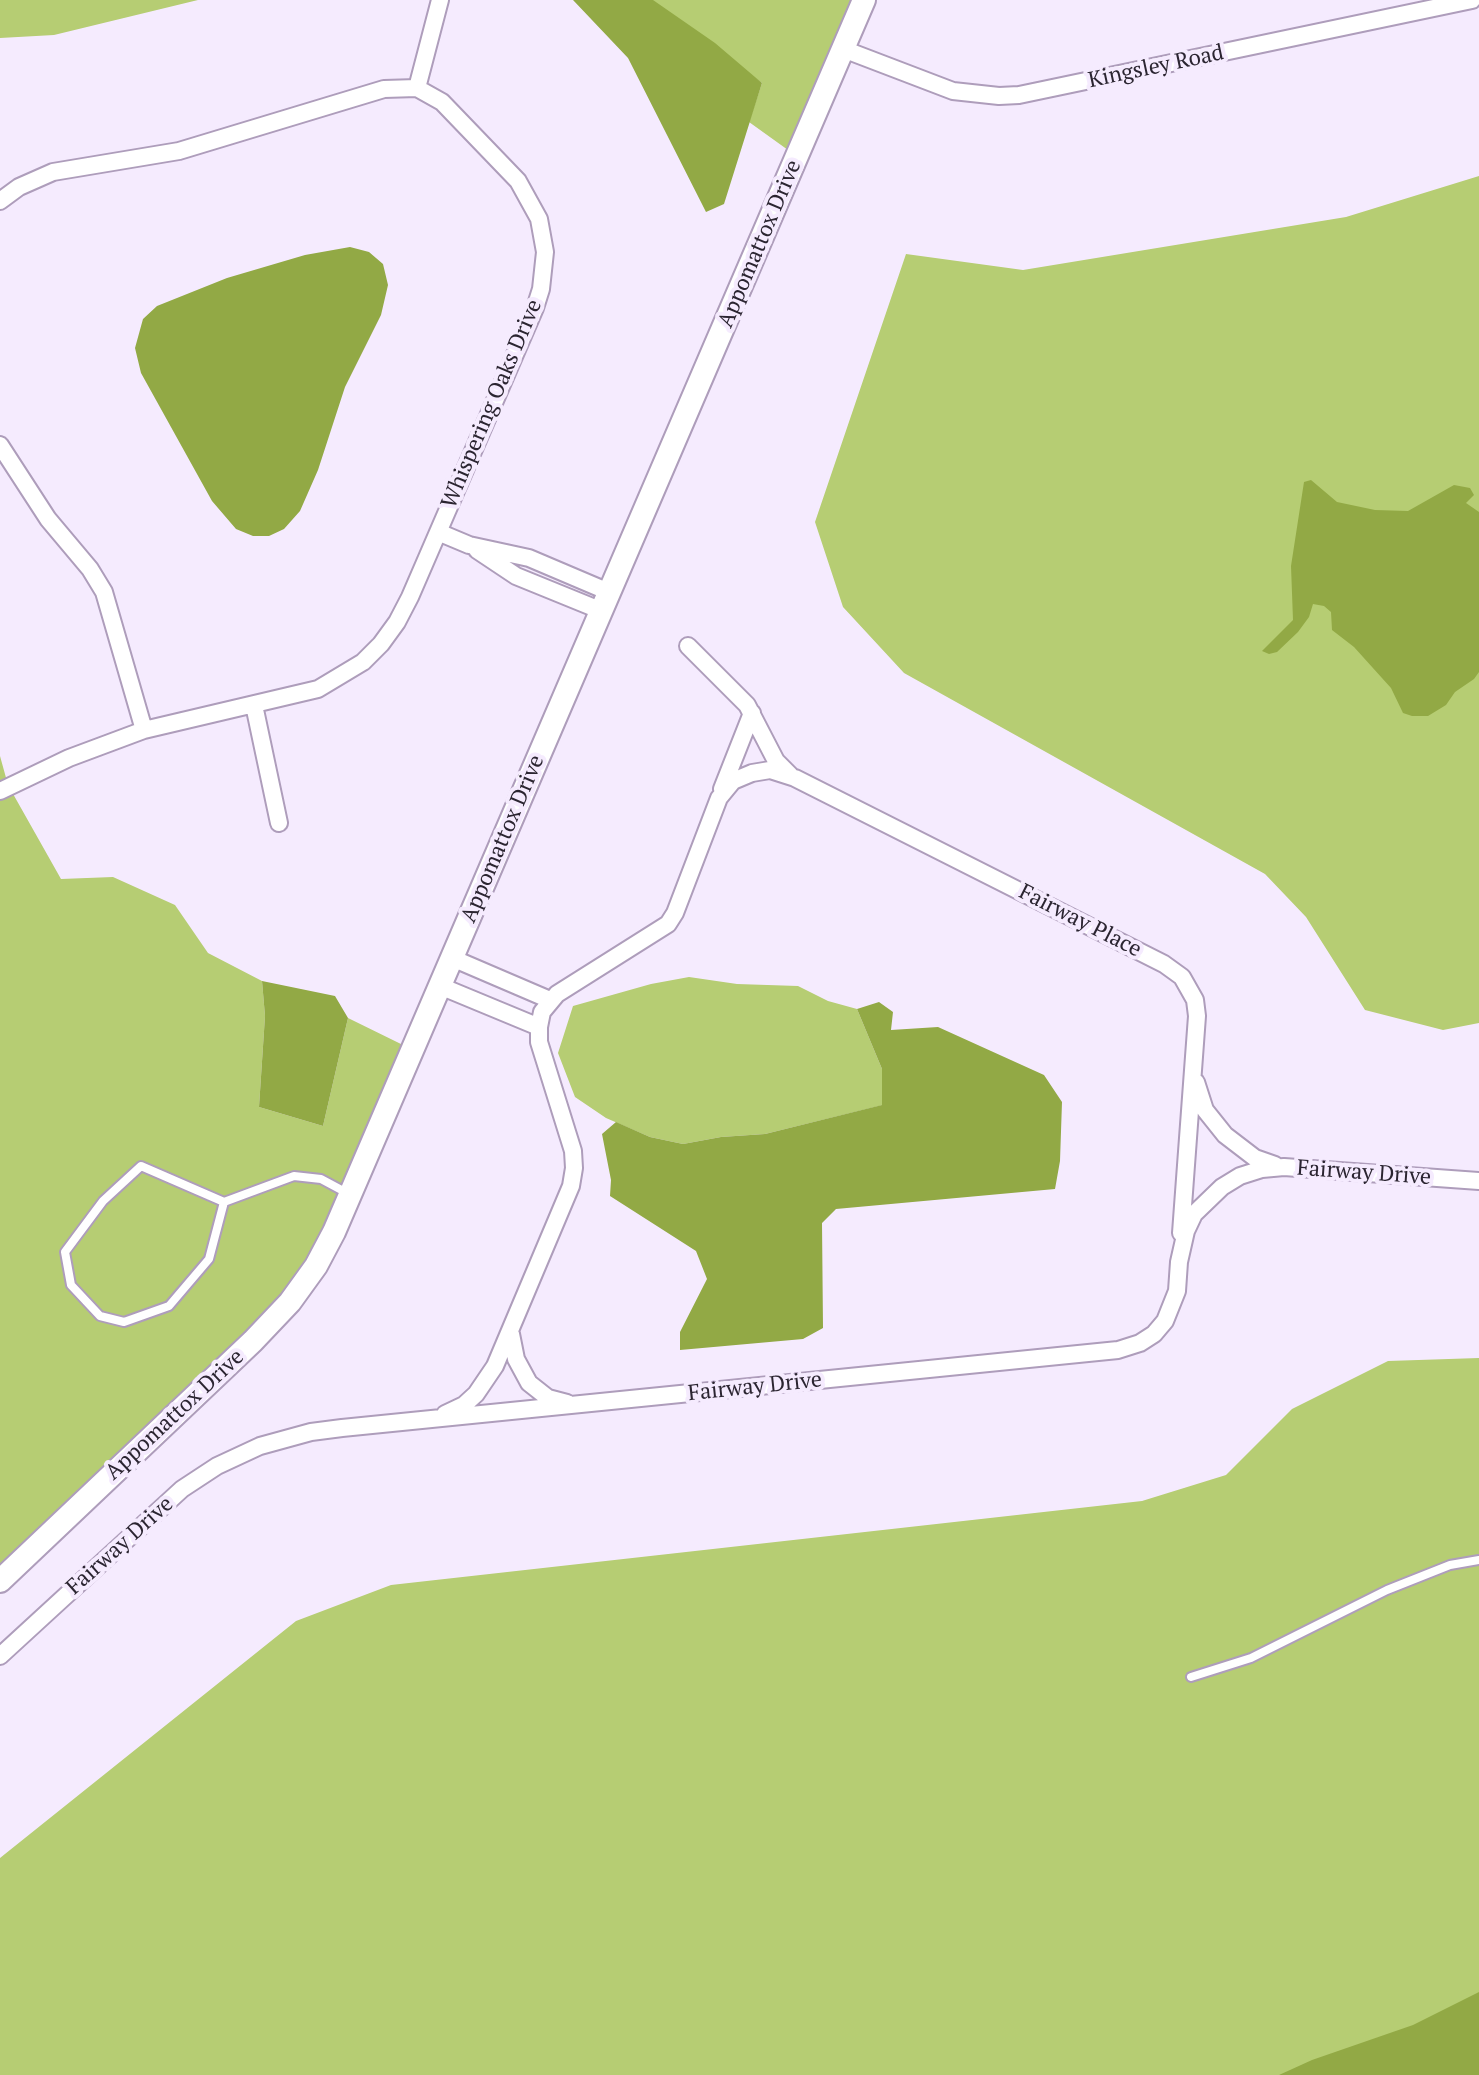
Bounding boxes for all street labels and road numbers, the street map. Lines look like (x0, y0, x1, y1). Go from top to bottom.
street label: Kingsley Road (1086, 40, 1226, 94)
street label: Appomattox Drive (713, 156, 807, 332)
street label: Whispering Oaks Drive (436, 296, 548, 512)
street label: Appomattox Drive (456, 751, 550, 927)
street label: Fairway Place (1014, 879, 1146, 963)
street label: Fairway Drive (1296, 1155, 1432, 1191)
street label: Appomattox Drive (100, 1344, 250, 1486)
street label: Fairway Drive (687, 1367, 823, 1407)
street label: Fairway Drive (61, 1491, 179, 1601)

